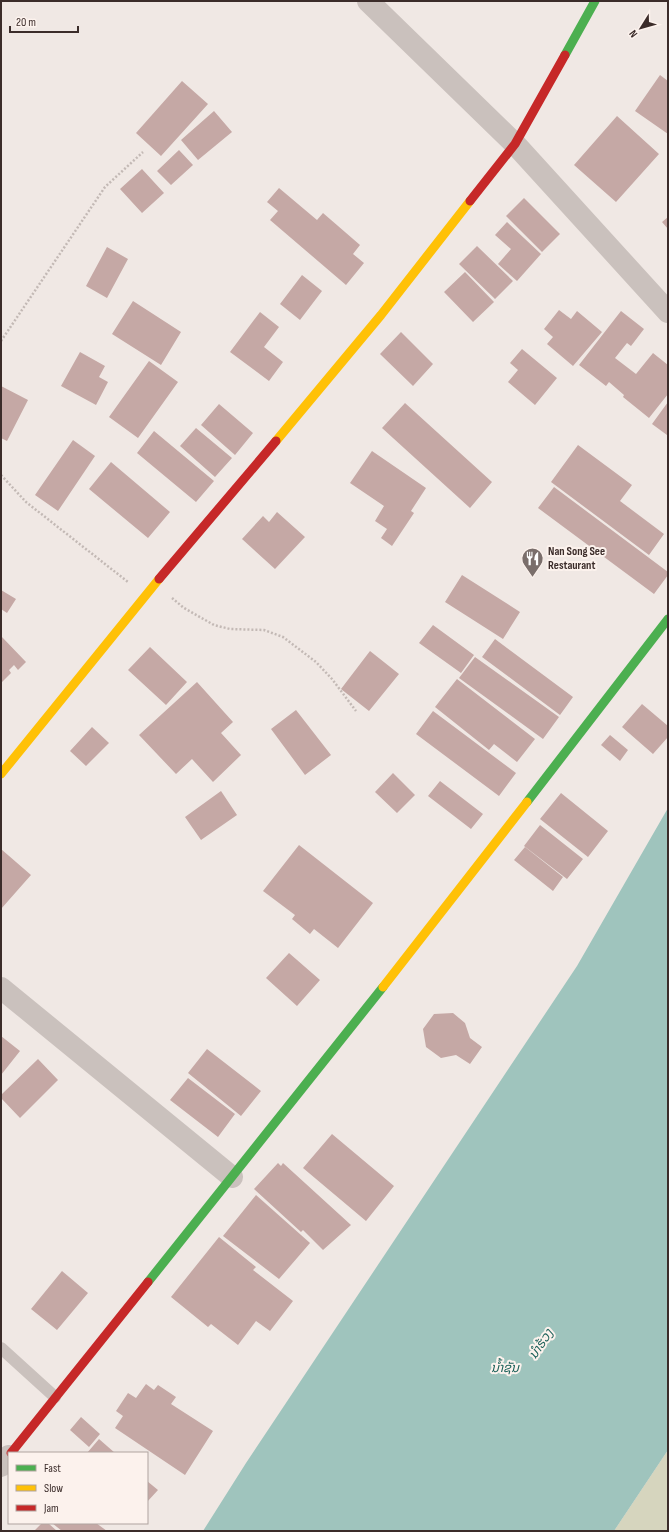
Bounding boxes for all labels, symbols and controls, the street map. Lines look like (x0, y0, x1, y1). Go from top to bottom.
scale bar (10, 8, 78, 34)
north arrow (621, 8, 661, 48)
text: 20 m (16, 15, 36, 30)
text: N (626, 27, 640, 40)
place label: Nan Song See Restaurant (548, 544, 605, 573)
restaurant icon: Nan Song See Restaurant (519, 545, 545, 578)
water label: ນຳ້ຮວງ (525, 1325, 557, 1362)
water label: ນ້ຳຊັນ (491, 1358, 520, 1376)
legend (8, 1452, 148, 1524)
text: Fast (44, 1461, 61, 1476)
text: Slow (44, 1481, 63, 1496)
text: Jam (43, 1501, 59, 1516)

